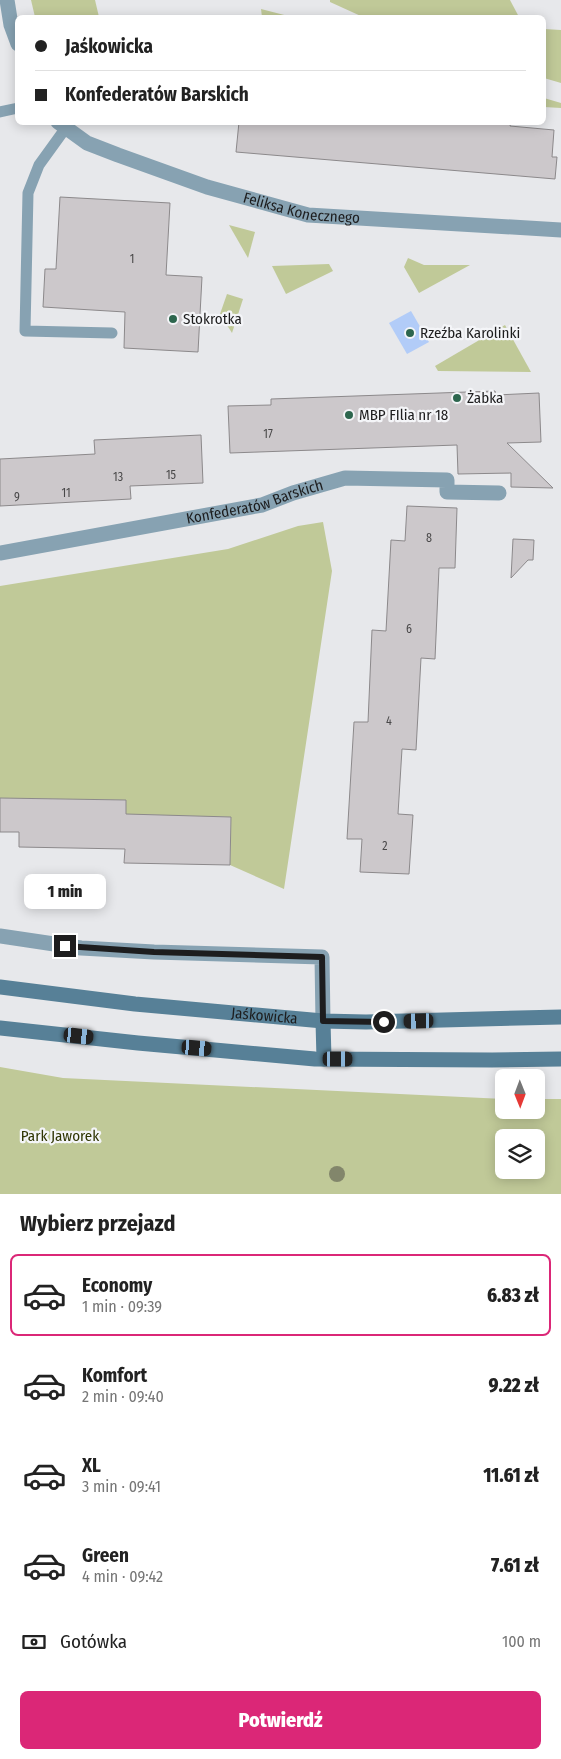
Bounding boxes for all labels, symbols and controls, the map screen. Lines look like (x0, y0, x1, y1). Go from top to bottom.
text: Jaśkowicka (65, 35, 153, 58)
text: Konfederatów Barskich (65, 83, 249, 106)
street label: Feliksa Konecznego (241, 188, 360, 227)
house number: 1 (130, 252, 134, 266)
place label: Stokrotka (183, 310, 242, 328)
marker: Stokrotka (167, 313, 179, 325)
place label: Rzeźba Karolinki (420, 324, 520, 342)
marker: Rzeźba Karolinki (404, 327, 416, 339)
place label: Żabka (467, 389, 503, 407)
marker: Żabka (451, 392, 463, 404)
place label: MBP FIlia nr 18 (359, 406, 448, 424)
marker: MBP FIlia nr 18 (343, 409, 355, 421)
house number: 17 (263, 427, 273, 441)
house number: 15 (166, 468, 177, 482)
house number: 13 (113, 470, 123, 484)
street label: Konfederatów Barskich (185, 476, 325, 528)
house number: 11 (61, 486, 71, 500)
house number: 9 (14, 490, 20, 504)
house number: 8 (426, 531, 432, 545)
house number: 6 (406, 622, 412, 636)
house number: 4 (386, 714, 392, 728)
house number: 2 (382, 839, 388, 853)
callout: 1 min (24, 874, 106, 908)
text: 1 min (48, 882, 82, 901)
route end (54, 935, 76, 957)
street label: Jaśkowicka (230, 1004, 298, 1028)
route start (373, 1011, 395, 1033)
car (403, 1013, 434, 1029)
car (63, 1027, 94, 1045)
car (181, 1039, 212, 1057)
car (323, 1052, 353, 1067)
north arrow (495, 1069, 545, 1119)
map controls (495, 1069, 545, 1179)
park label: Park Jaworek (21, 1127, 99, 1145)
button: layers (495, 1129, 545, 1179)
text: Wybierz przejazd (20, 1210, 175, 1237)
icon: car (22, 1273, 67, 1318)
text: Economy (82, 1274, 152, 1297)
text: 6.83 zł (487, 1284, 539, 1307)
text: 1 min · 09:39 (82, 1297, 162, 1316)
icon: car (22, 1363, 67, 1408)
text: Komfort (82, 1364, 147, 1387)
text: 9.22 zł (489, 1374, 539, 1397)
text: 2 min · 09:40 (82, 1387, 164, 1406)
icon: car (22, 1453, 67, 1498)
text: XL (82, 1454, 101, 1477)
text: 11.61 zł (483, 1464, 539, 1487)
text: 3 min · 09:41 (82, 1477, 161, 1496)
icon: car (22, 1543, 67, 1588)
text: Green (82, 1544, 129, 1567)
text: 7.61 zł (491, 1554, 539, 1577)
text: 4 min · 09:42 (82, 1567, 163, 1586)
icon: cash (20, 1628, 48, 1656)
text: Gotówka (60, 1630, 127, 1653)
text: 100 m (502, 1632, 541, 1651)
button: Potwierdź (20, 1691, 541, 1749)

